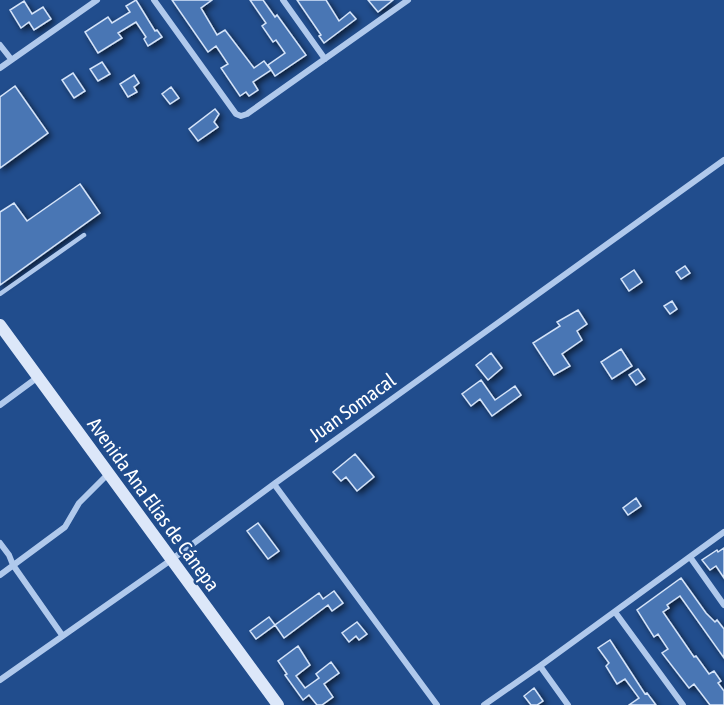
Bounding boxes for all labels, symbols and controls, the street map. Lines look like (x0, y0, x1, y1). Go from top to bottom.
street label: Juan Somacal (304, 368, 400, 446)
street label: Avenida Ana Elías de Cánepa (83, 413, 225, 595)

